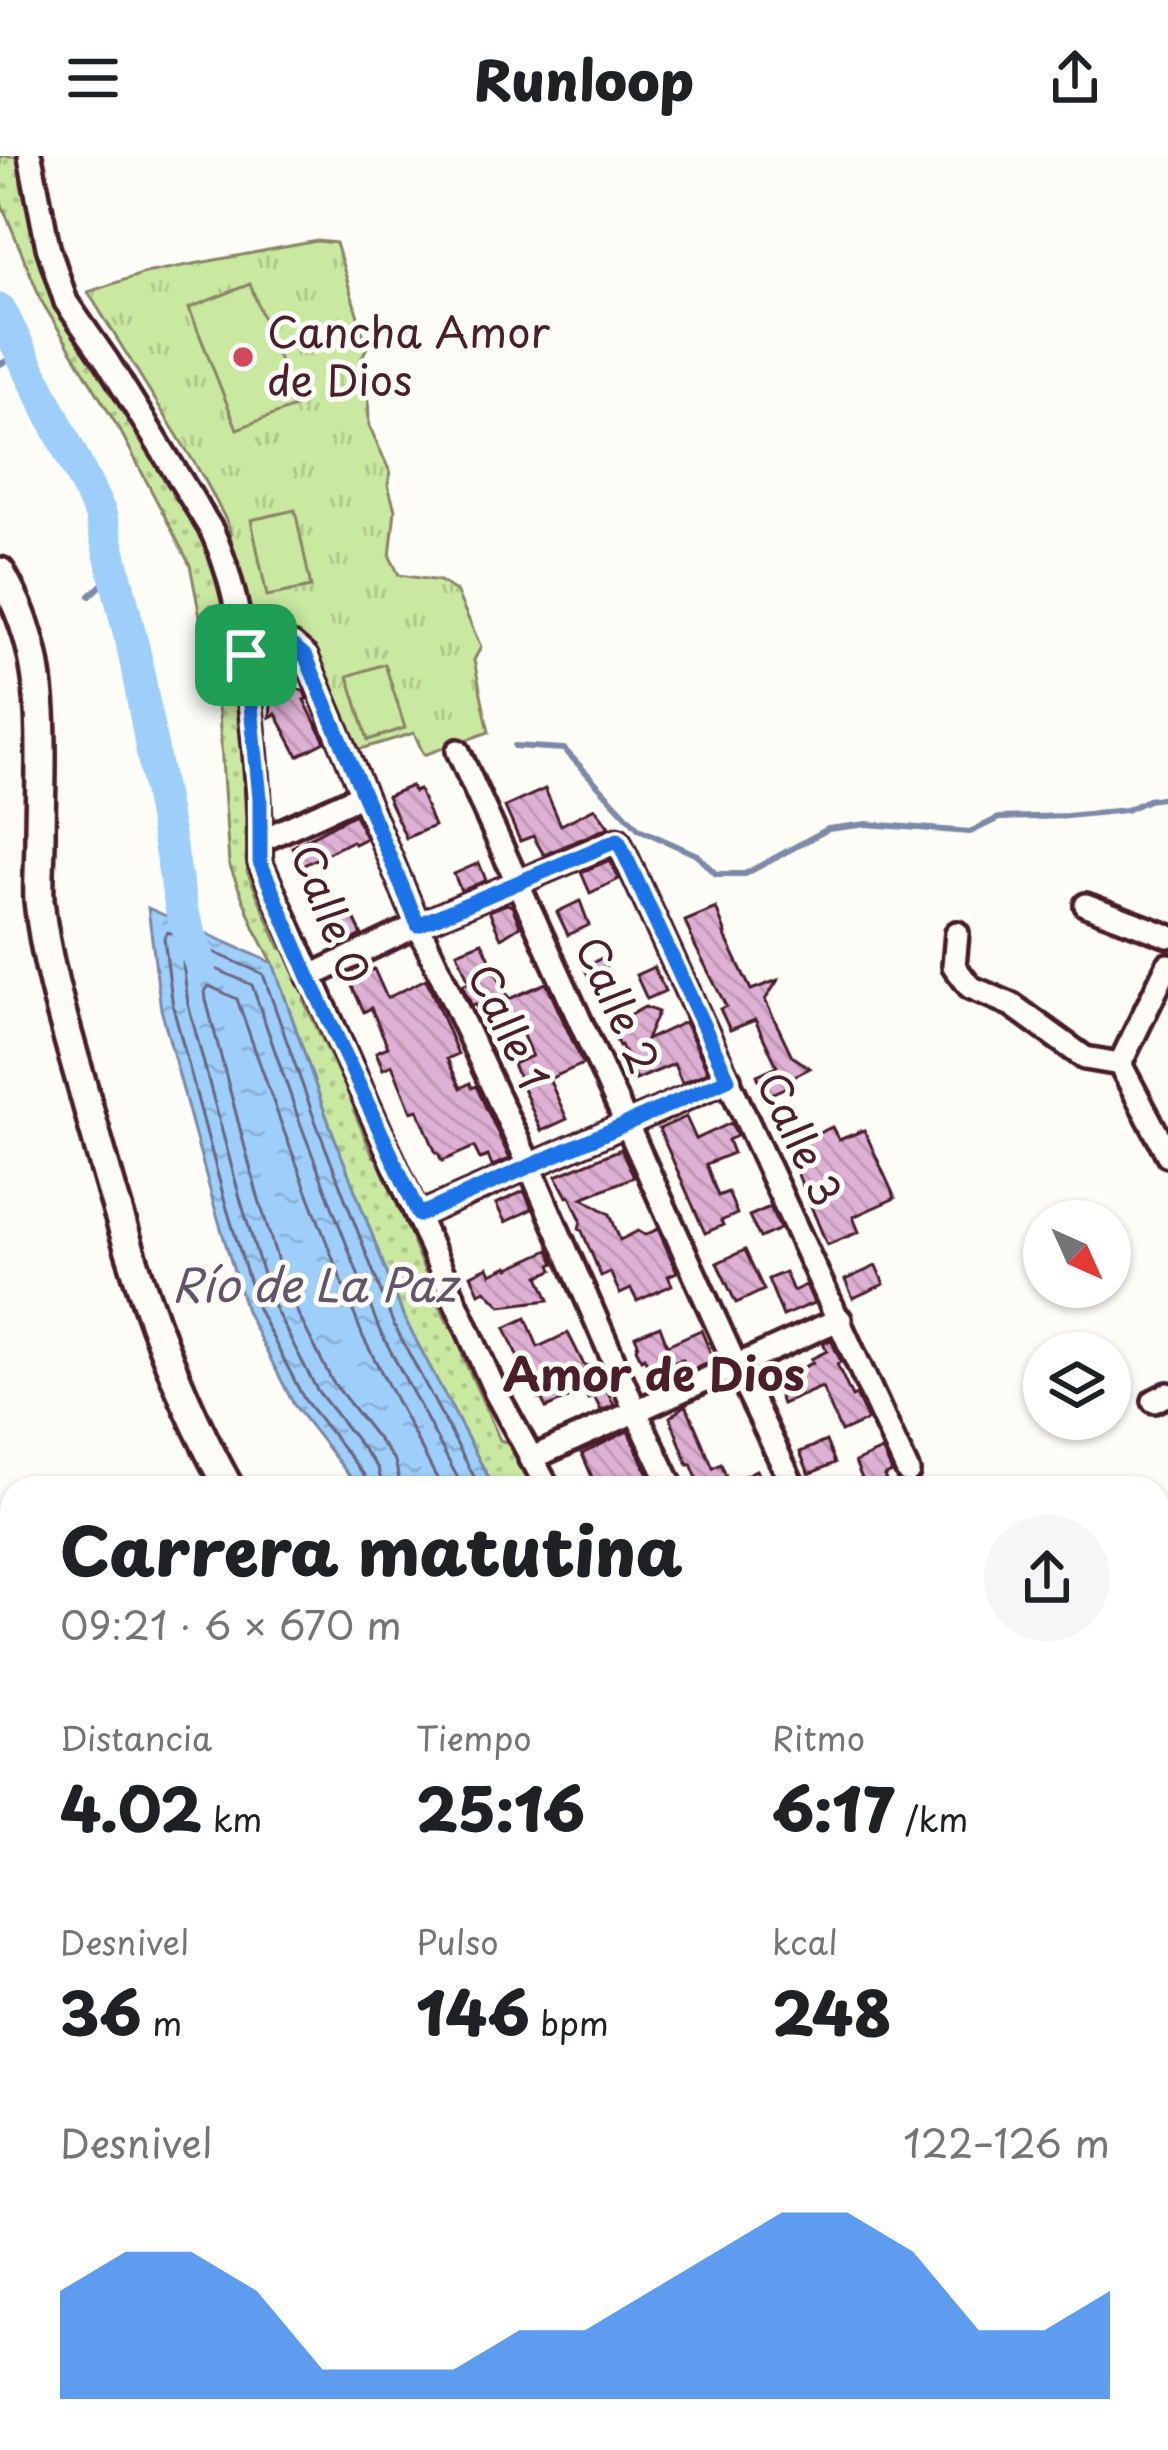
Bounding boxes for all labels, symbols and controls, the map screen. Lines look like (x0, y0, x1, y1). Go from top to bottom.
text: Runloop (474, 38, 694, 119)
icon: menu (60, 45, 126, 111)
icon: share (1042, 45, 1108, 111)
place label: Cancha Amor de Dios (267, 299, 551, 410)
marker: Cancha Amor de Dios (230, 344, 256, 370)
pin (195, 604, 297, 706)
icon: arrive (213, 622, 279, 688)
street label: Calle 0 (277, 834, 388, 992)
street label: Calle 2 (561, 925, 677, 1083)
street label: Calle 1 (454, 952, 567, 1100)
street label: Calle 3 (743, 1060, 860, 1216)
north arrow (1023, 1200, 1131, 1308)
map controls (1023, 1200, 1131, 1440)
water label: Río de La Paz (172, 1249, 462, 1317)
button: layers (1023, 1332, 1131, 1440)
district label: Amor de Dios (503, 1338, 805, 1406)
text: Carrera matutina (60, 1499, 683, 1598)
button: share (984, 1515, 1110, 1641)
text: 09:21 · 6 × 670 m (60, 1594, 402, 1653)
text: Distancia (60, 1712, 212, 1762)
text: Tiempo (416, 1712, 532, 1762)
text: Ritmo (772, 1712, 865, 1762)
text: 4.02 (60, 1762, 202, 1852)
text: 25:16 (416, 1762, 585, 1852)
text: 6:17 (772, 1762, 894, 1852)
text: km (202, 1793, 262, 1843)
text: /km (894, 1793, 968, 1843)
text: Desnivel (60, 1916, 189, 1966)
text: Pulso (416, 1916, 499, 1966)
text: kcal (772, 1916, 838, 1966)
text: 36 (60, 1966, 141, 2056)
text: 146 (416, 1966, 530, 2056)
text: 248 (772, 1966, 891, 2056)
text: m (141, 1997, 182, 2047)
text: bpm (530, 1997, 609, 2047)
text: Desnivel (60, 2112, 212, 2171)
text: 122–126 m (903, 2112, 1110, 2171)

